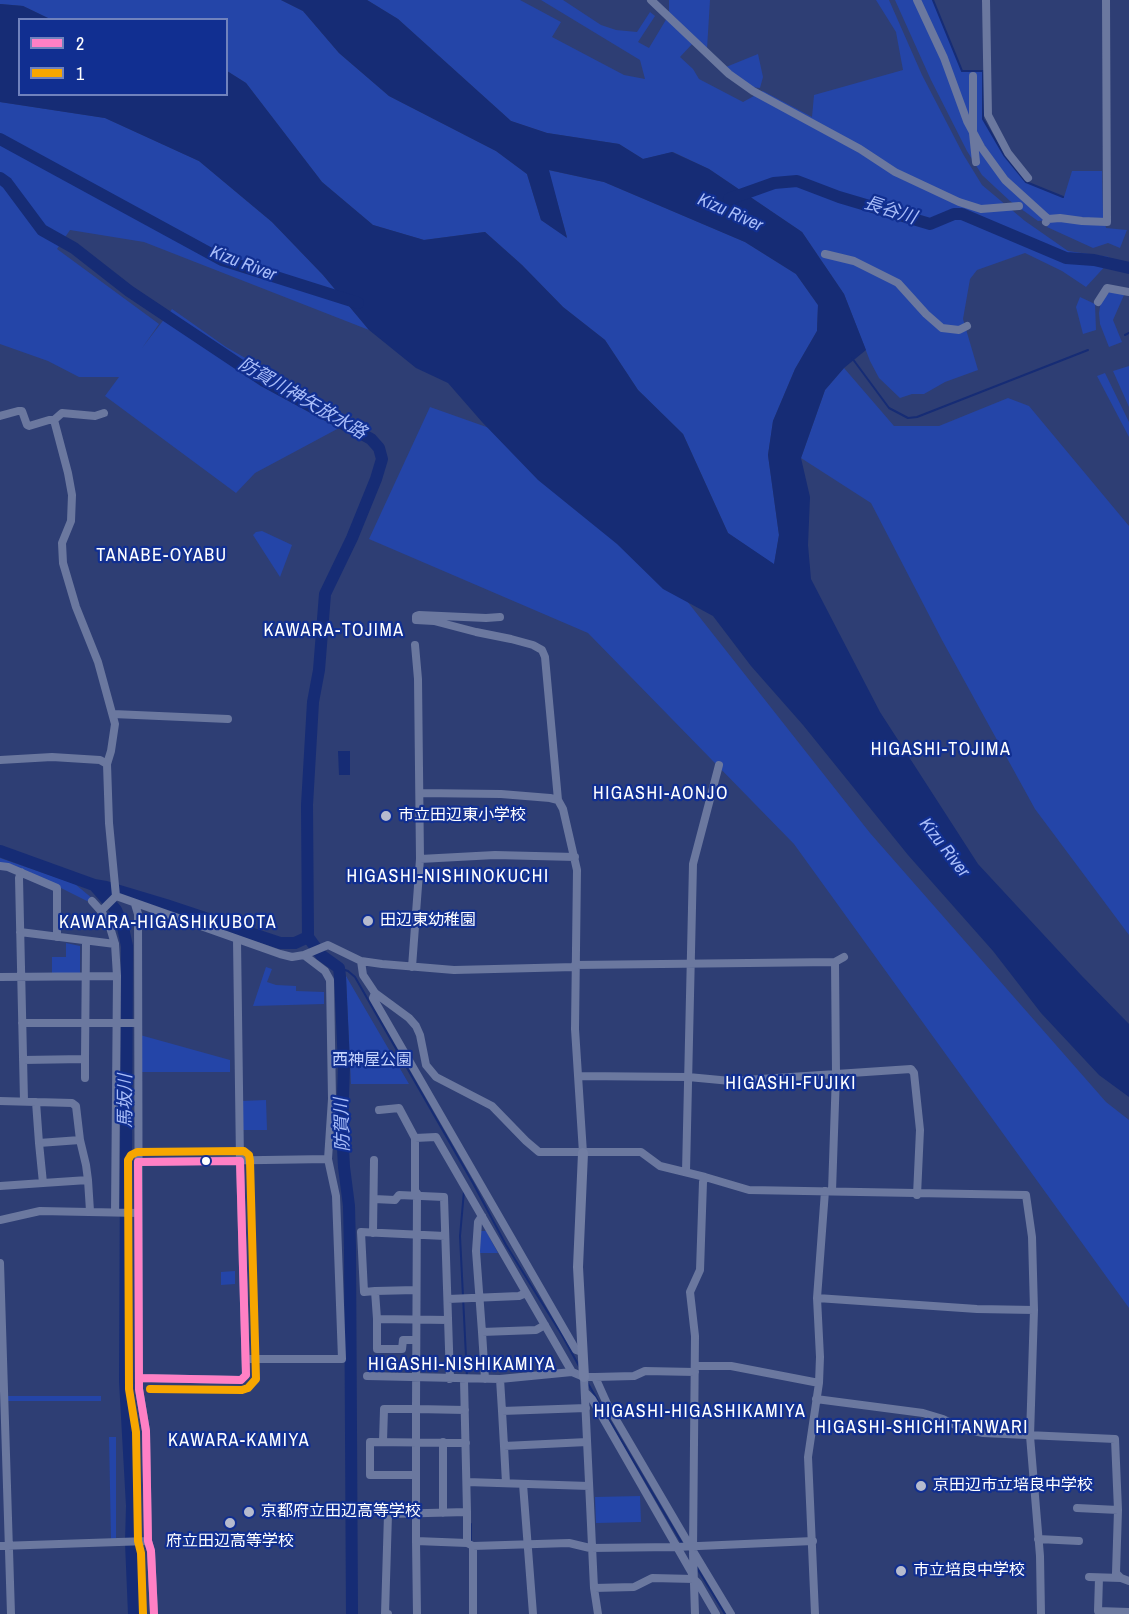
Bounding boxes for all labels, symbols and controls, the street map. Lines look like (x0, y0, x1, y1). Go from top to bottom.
legend (18, 18, 228, 96)
text: 2 (76, 31, 84, 56)
text: 1 (76, 61, 84, 86)
water label: Kizu River (694, 189, 766, 237)
water label: 長谷川 (861, 192, 919, 230)
water label: Kizu River (207, 242, 279, 286)
water label: 防賀川神矢放水路 (234, 354, 370, 444)
district label: TANABE-OYABU (96, 545, 228, 567)
district label: KAWARA-TOJIMA (263, 620, 405, 642)
district label: HIGASHI-TOJIMA (871, 739, 1011, 761)
district label: HIGASHI-AONJO (593, 783, 729, 805)
place label: 市立田辺東小学校 (398, 806, 526, 826)
marker: 市立田辺東小学校 (379, 809, 393, 823)
water label: Kizu River (914, 814, 974, 882)
district label: HIGASHI-NISHINOKUCHI (346, 866, 550, 888)
place label: 田辺東幼稚園 (380, 911, 476, 931)
district label: KAWARA-HIGASHIKUBOTA (59, 912, 277, 934)
marker: 田辺東幼稚園 (361, 914, 375, 928)
park label: 西神屋公園 (332, 1051, 412, 1071)
district label: HIGASHI-FUJIKI (725, 1073, 857, 1095)
water label: 馬坂川 (115, 1074, 137, 1128)
water label: 防賀川 (331, 1098, 355, 1152)
unlabelled marker (200, 1155, 212, 1167)
district label: HIGASHI-NISHIKAMIYA (368, 1354, 556, 1376)
district label: HIGASHI-HIGASHIKAMIYA (594, 1401, 806, 1423)
district label: HIGASHI-SHICHITANWARI (815, 1417, 1029, 1439)
district label: KAWARA-KAMIYA (168, 1430, 310, 1452)
place label: 京田辺市立培良中学校 (933, 1476, 1093, 1496)
marker: 京田辺市立培良中学校 (914, 1479, 928, 1493)
place label: 京都府立田辺高等学校 (261, 1502, 421, 1522)
marker: 京都府立田辺高等学校 (242, 1505, 256, 1519)
marker: 府立田辺高等学校 (223, 1516, 237, 1530)
place label: 府立田辺高等学校 (166, 1532, 294, 1552)
place label: 市立培良中学校 (913, 1561, 1025, 1581)
marker: 市立培良中学校 (894, 1564, 908, 1578)

